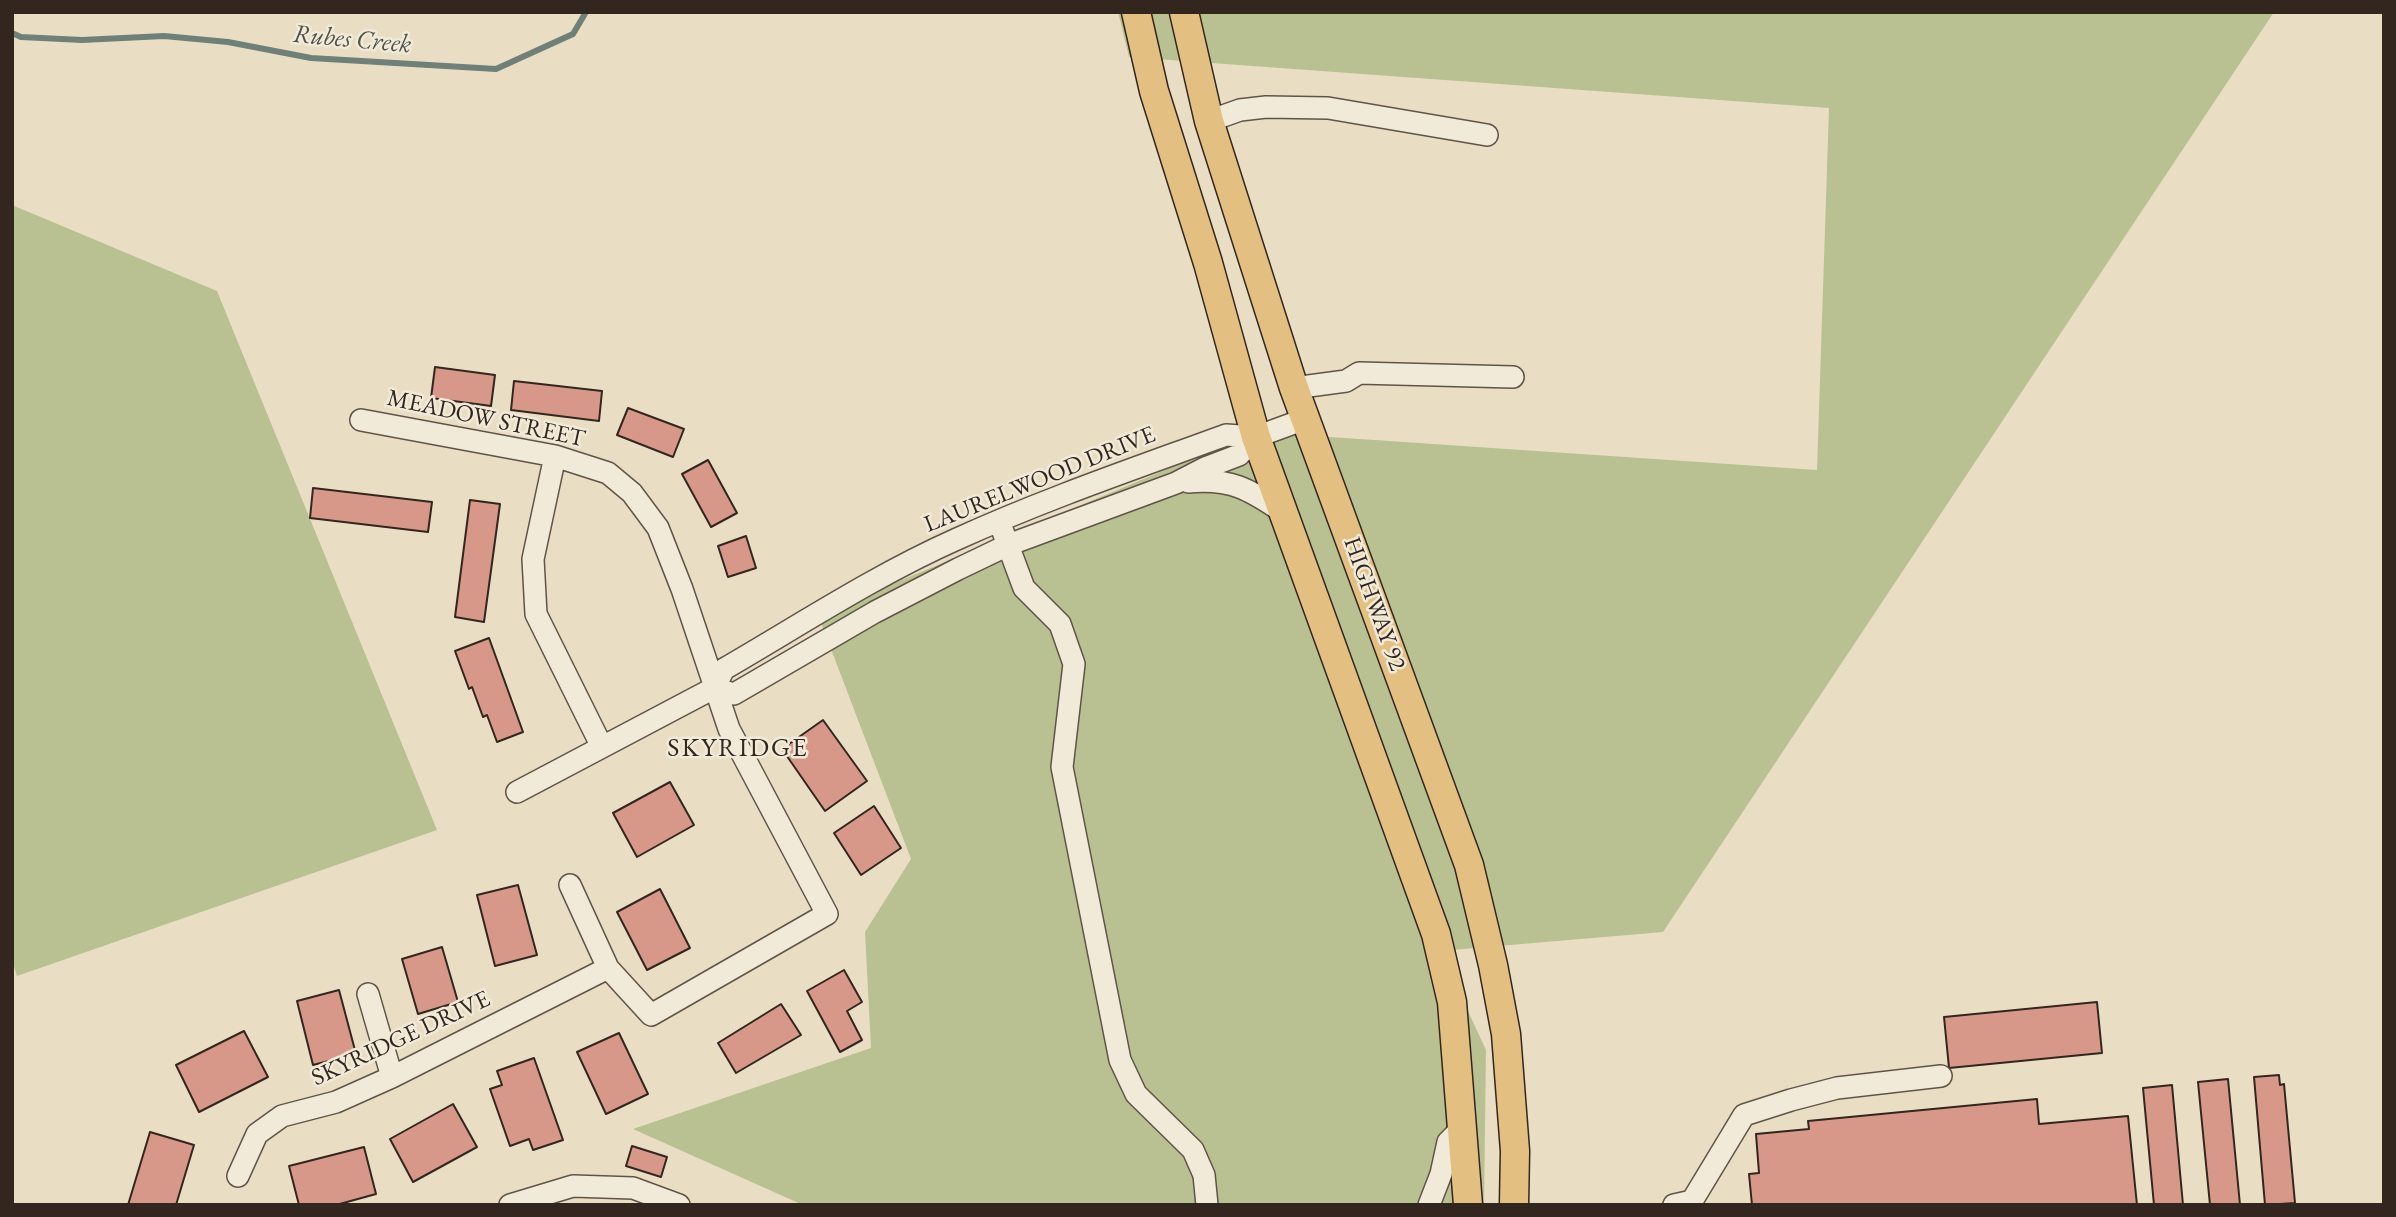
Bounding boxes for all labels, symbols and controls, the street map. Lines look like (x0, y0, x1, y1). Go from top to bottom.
water label: Rubes Creek (292, 19, 412, 61)
street label: MEADOW STREET (384, 384, 588, 454)
street label: LAURELWOOD DRIVE (920, 420, 1160, 540)
street label: HIGHWAY 92 (1337, 533, 1411, 675)
district label: SKYRIDGE (668, 733, 808, 765)
street label: SKYRIDGE DRIVE (307, 985, 495, 1093)

